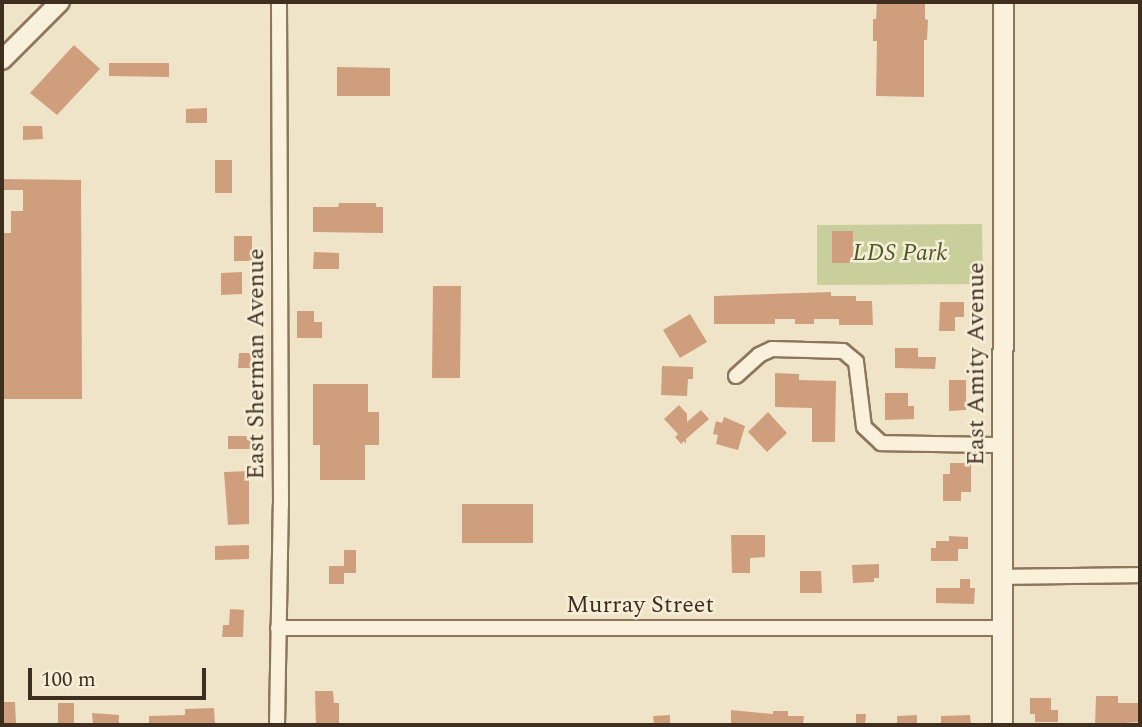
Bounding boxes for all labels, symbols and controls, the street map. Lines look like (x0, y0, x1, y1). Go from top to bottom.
park label: LDS Park (853, 240, 947, 268)
street label: East Sherman Avenue (243, 248, 271, 480)
street label: East Amity Avenue (963, 262, 991, 466)
street label: Murray Street (566, 592, 714, 620)
scale bar (32, 654, 210, 698)
text: 100 m (41, 664, 96, 696)

